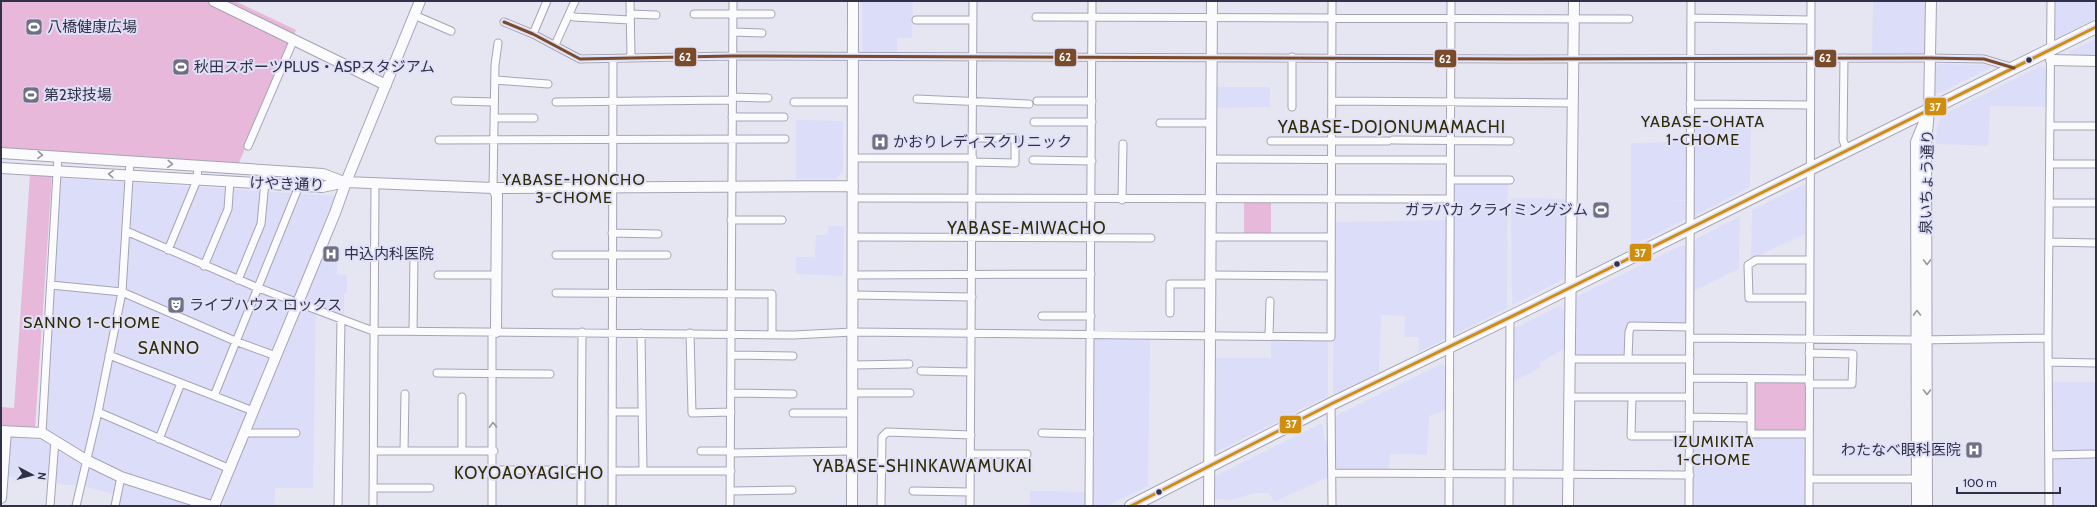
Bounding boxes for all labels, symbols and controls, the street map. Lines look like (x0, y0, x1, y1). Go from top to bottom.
sports icon: 八橋健康広場 (24, 17, 44, 37)
place label: 八橋健康広場 (47, 18, 137, 36)
line badge: 62 (674, 47, 697, 67)
line badge: 62 (1054, 48, 1077, 67)
line badge: 62 (1434, 49, 1457, 68)
line badge: 62 (1814, 49, 1837, 68)
text: 62 (679, 50, 691, 64)
text: 62 (1059, 50, 1071, 64)
text: 62 (1819, 51, 1831, 65)
text: 62 (1439, 52, 1451, 66)
unlabelled marker (2024, 55, 2034, 65)
sports icon: 秋田スポーツPLUS・ASPスタジアム (171, 57, 191, 77)
place label: 秋田スポーツPLUS・ASPスタジアム (194, 58, 435, 76)
sports icon: 第2球技場 (21, 85, 41, 105)
place label: 第2球技場 (44, 86, 112, 104)
line badge: 37 (1924, 97, 1947, 116)
text: 37 (1929, 100, 1941, 114)
district label: YABASE-OHATA 1-CHOME (1640, 112, 1765, 149)
district label: YABASE-DOJONUMAMACHI (1277, 117, 1506, 137)
street label: 泉いちょう通り (1917, 129, 1937, 235)
hospital icon: かおりレディスクリニック (870, 132, 890, 152)
place label: かおりレディスクリニック (893, 133, 1072, 151)
one-way arrow (37, 151, 43, 160)
one-way arrow (167, 160, 173, 169)
one-way arrow (108, 170, 114, 179)
district label: YABASE-HONCHO 3-CHOME (501, 170, 646, 207)
street label: けやき通り (249, 174, 325, 194)
sports icon: ガラパカ クライミングジム (1591, 200, 1611, 220)
place label: ガラパカ クライミングジム (1405, 201, 1588, 219)
district label: YABASE-MIWACHO (946, 218, 1107, 238)
line badge: 37 (1629, 243, 1652, 262)
hospital icon: 中込内科医院 (321, 244, 341, 264)
place label: 中込内科医院 (344, 245, 434, 263)
text: 37 (1634, 246, 1646, 260)
unlabelled marker (1612, 259, 1622, 269)
one-way arrow (1923, 259, 1931, 265)
theatre icon: ライブハウス ロックス (166, 295, 186, 315)
place label: ライブハウス ロックス (189, 296, 342, 314)
one-way arrow (1913, 310, 1921, 316)
district label: SANNO 1-CHOME (23, 313, 161, 332)
district label: SANNO (138, 338, 200, 358)
one-way arrow (1923, 389, 1931, 395)
line badge: 37 (1279, 415, 1302, 434)
text: 37 (1285, 417, 1297, 431)
one-way arrow (489, 422, 497, 428)
district label: IZUMIKITA 1-CHOME (1674, 432, 1754, 469)
hospital icon: わたなべ眼科医院 (1964, 440, 1984, 460)
place label: わたなべ眼科医院 (1841, 441, 1961, 459)
north arrow (12, 455, 52, 495)
district label: YABASE-SHINKAWAMUKAI (812, 456, 1033, 476)
district label: KOYOAOYAGICHO (454, 463, 604, 483)
scale bar (1957, 469, 2060, 495)
text: N (35, 472, 49, 481)
text: 100 m (1963, 475, 1997, 490)
unlabelled marker (1154, 487, 1164, 497)

